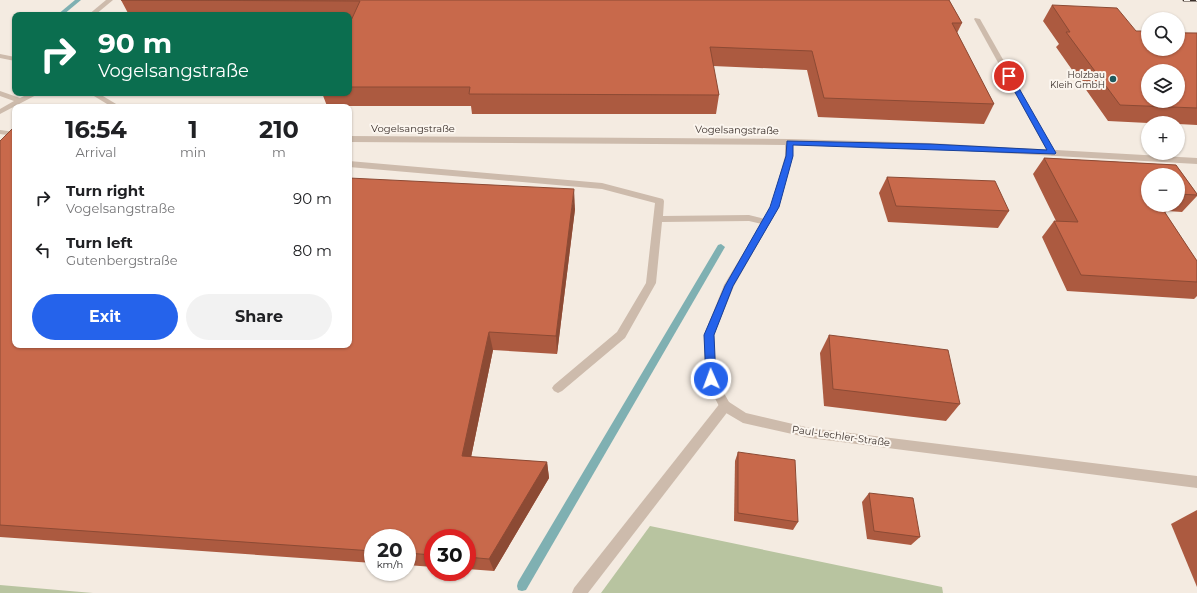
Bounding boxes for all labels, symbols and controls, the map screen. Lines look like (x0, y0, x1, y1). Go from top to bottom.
map controls (1141, 12, 1185, 212)
button: search (1141, 12, 1185, 56)
text: 90 m (98, 26, 172, 60)
icon: right (32, 28, 84, 80)
pin (992, 59, 1026, 93)
text: Vogelsangstraße (98, 60, 249, 82)
button: layers (1141, 64, 1185, 108)
icon: arrive (998, 65, 1020, 87)
place label: Holzbau Kleih GmbH (1050, 69, 1105, 90)
marker: Holzbau Kleih GmbH (1108, 74, 1118, 84)
text: 16:54 (65, 115, 127, 144)
text: 1 (188, 115, 198, 144)
text: 210 (259, 115, 299, 144)
button: + (1141, 116, 1185, 160)
street label: Vogelsangstraße (371, 122, 455, 135)
street label: Vogelsangstraße (695, 123, 779, 137)
text: Arrival (75, 144, 116, 160)
text: min (180, 144, 206, 160)
text: m (272, 144, 286, 160)
button: − (1141, 168, 1185, 212)
text: Turn right (66, 181, 145, 200)
icon: right (32, 187, 54, 209)
text: 90 m (293, 189, 332, 208)
text: Vogelsangstraße (66, 200, 175, 216)
text: Turn left (66, 233, 133, 252)
icon: left (32, 239, 54, 261)
text: 80 m (293, 241, 332, 260)
text: Gutenbergstraße (66, 252, 178, 268)
button: Exit (32, 294, 178, 340)
button: Share (186, 294, 332, 340)
position arrow (690, 358, 732, 400)
street label: Paul-Lechler-Straße (791, 423, 891, 449)
speed limit sign: 30 (424, 529, 476, 581)
text: 20 (377, 538, 403, 562)
text: km/h (377, 558, 403, 571)

